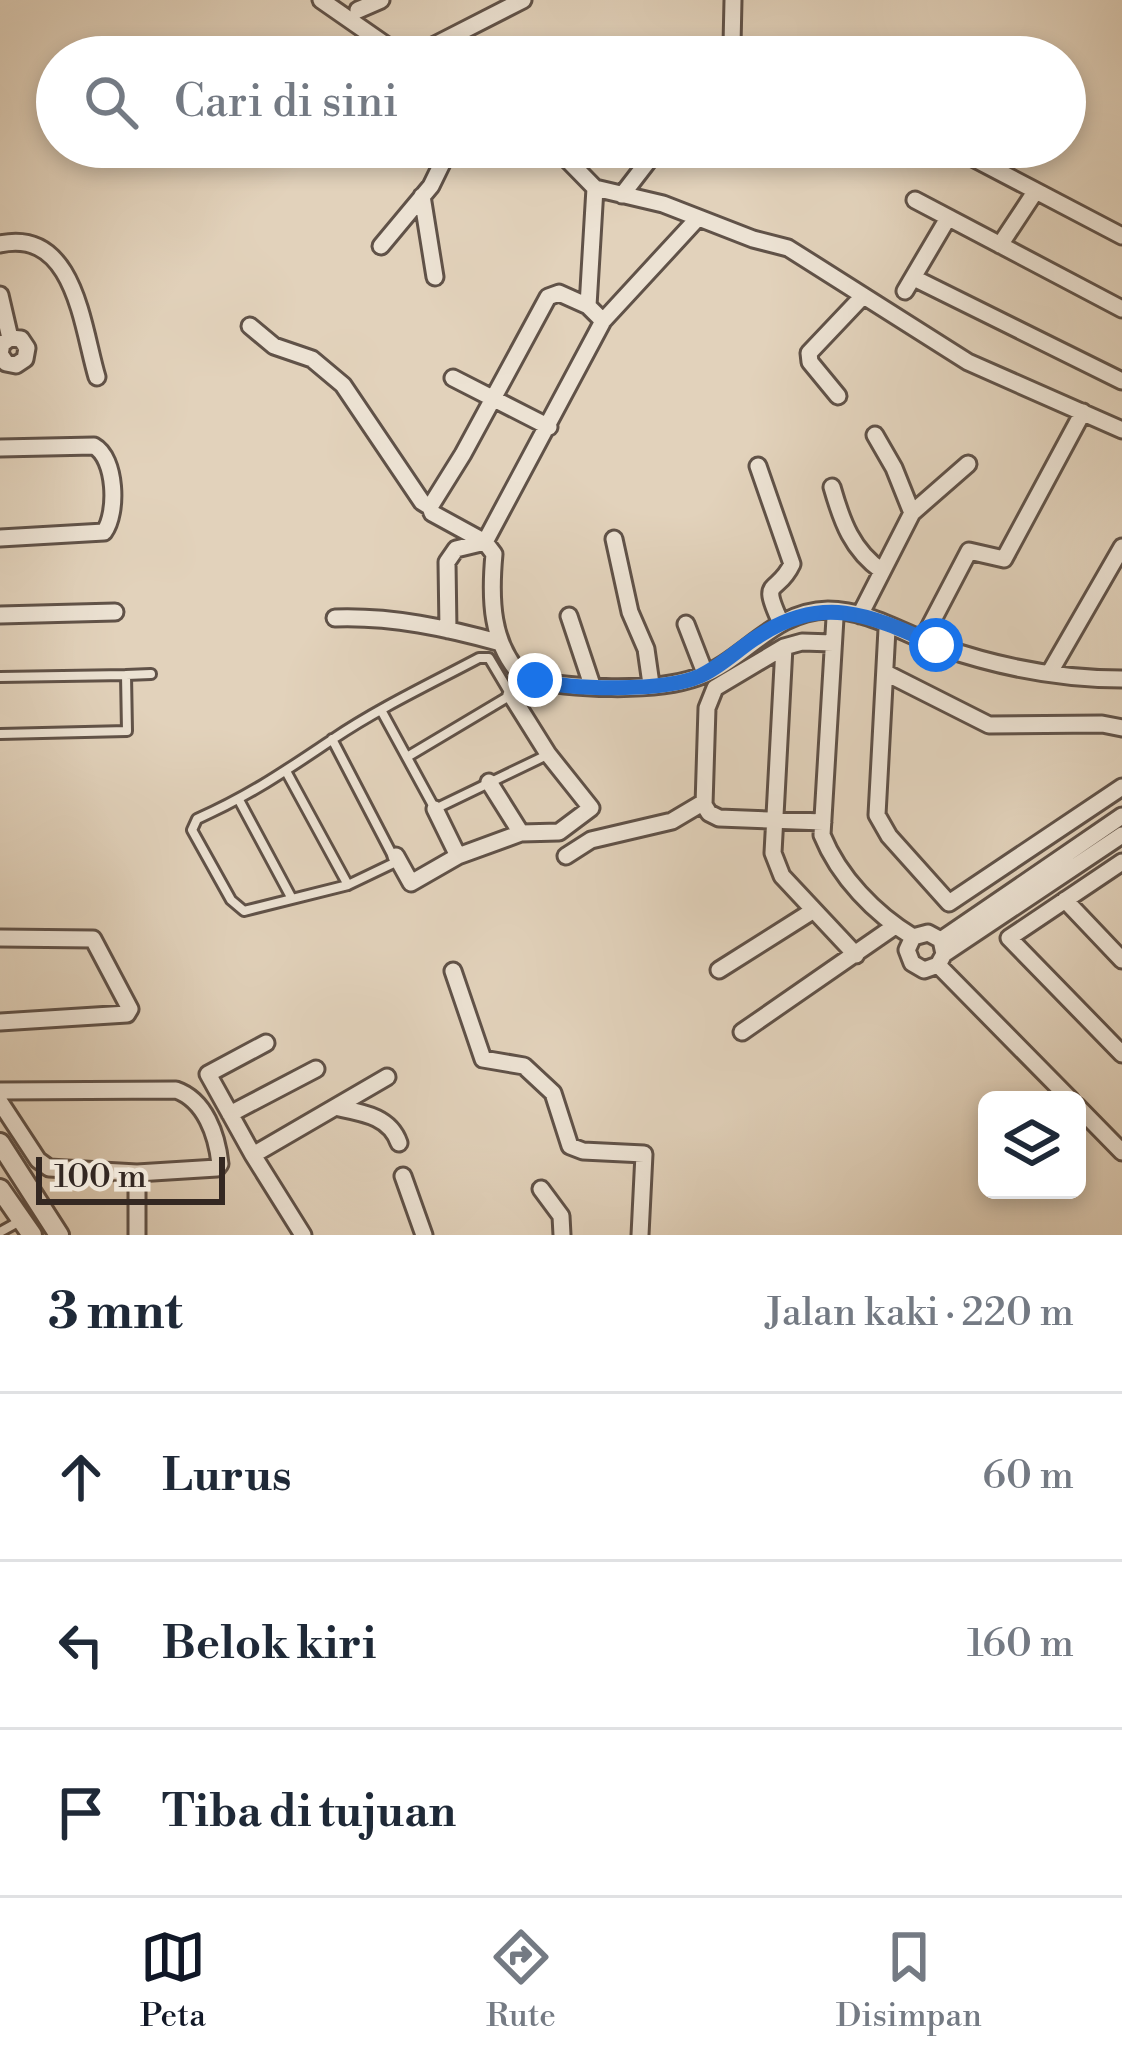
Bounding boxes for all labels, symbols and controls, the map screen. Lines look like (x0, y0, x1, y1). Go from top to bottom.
search box (36, 36, 1086, 168)
icon: search (78, 69, 144, 135)
text: Cari di sini (174, 74, 398, 131)
route start (909, 618, 963, 672)
route end (508, 653, 562, 707)
map controls (978, 1091, 1086, 1199)
button: layers (978, 1091, 1086, 1199)
scale bar (36, 1151, 225, 1204)
text: 100 m (54, 1157, 147, 1198)
text: 3 mnt (48, 1281, 183, 1345)
text: Jalan kaki · 220 m (766, 1289, 1074, 1338)
icon: ahead (48, 1444, 114, 1510)
text: Lurus (162, 1448, 292, 1505)
text: 60 m (982, 1452, 1074, 1501)
icon: left (48, 1612, 114, 1678)
text: Belok kiri (162, 1616, 376, 1673)
text: 160 m (967, 1620, 1074, 1669)
icon: arrive (48, 1780, 114, 1846)
text: Tiba di tujuan (162, 1784, 456, 1841)
tab: Peta (140, 1924, 206, 2037)
tab: Rute (486, 1924, 556, 2037)
tab: Disimpan (836, 1924, 982, 2037)

